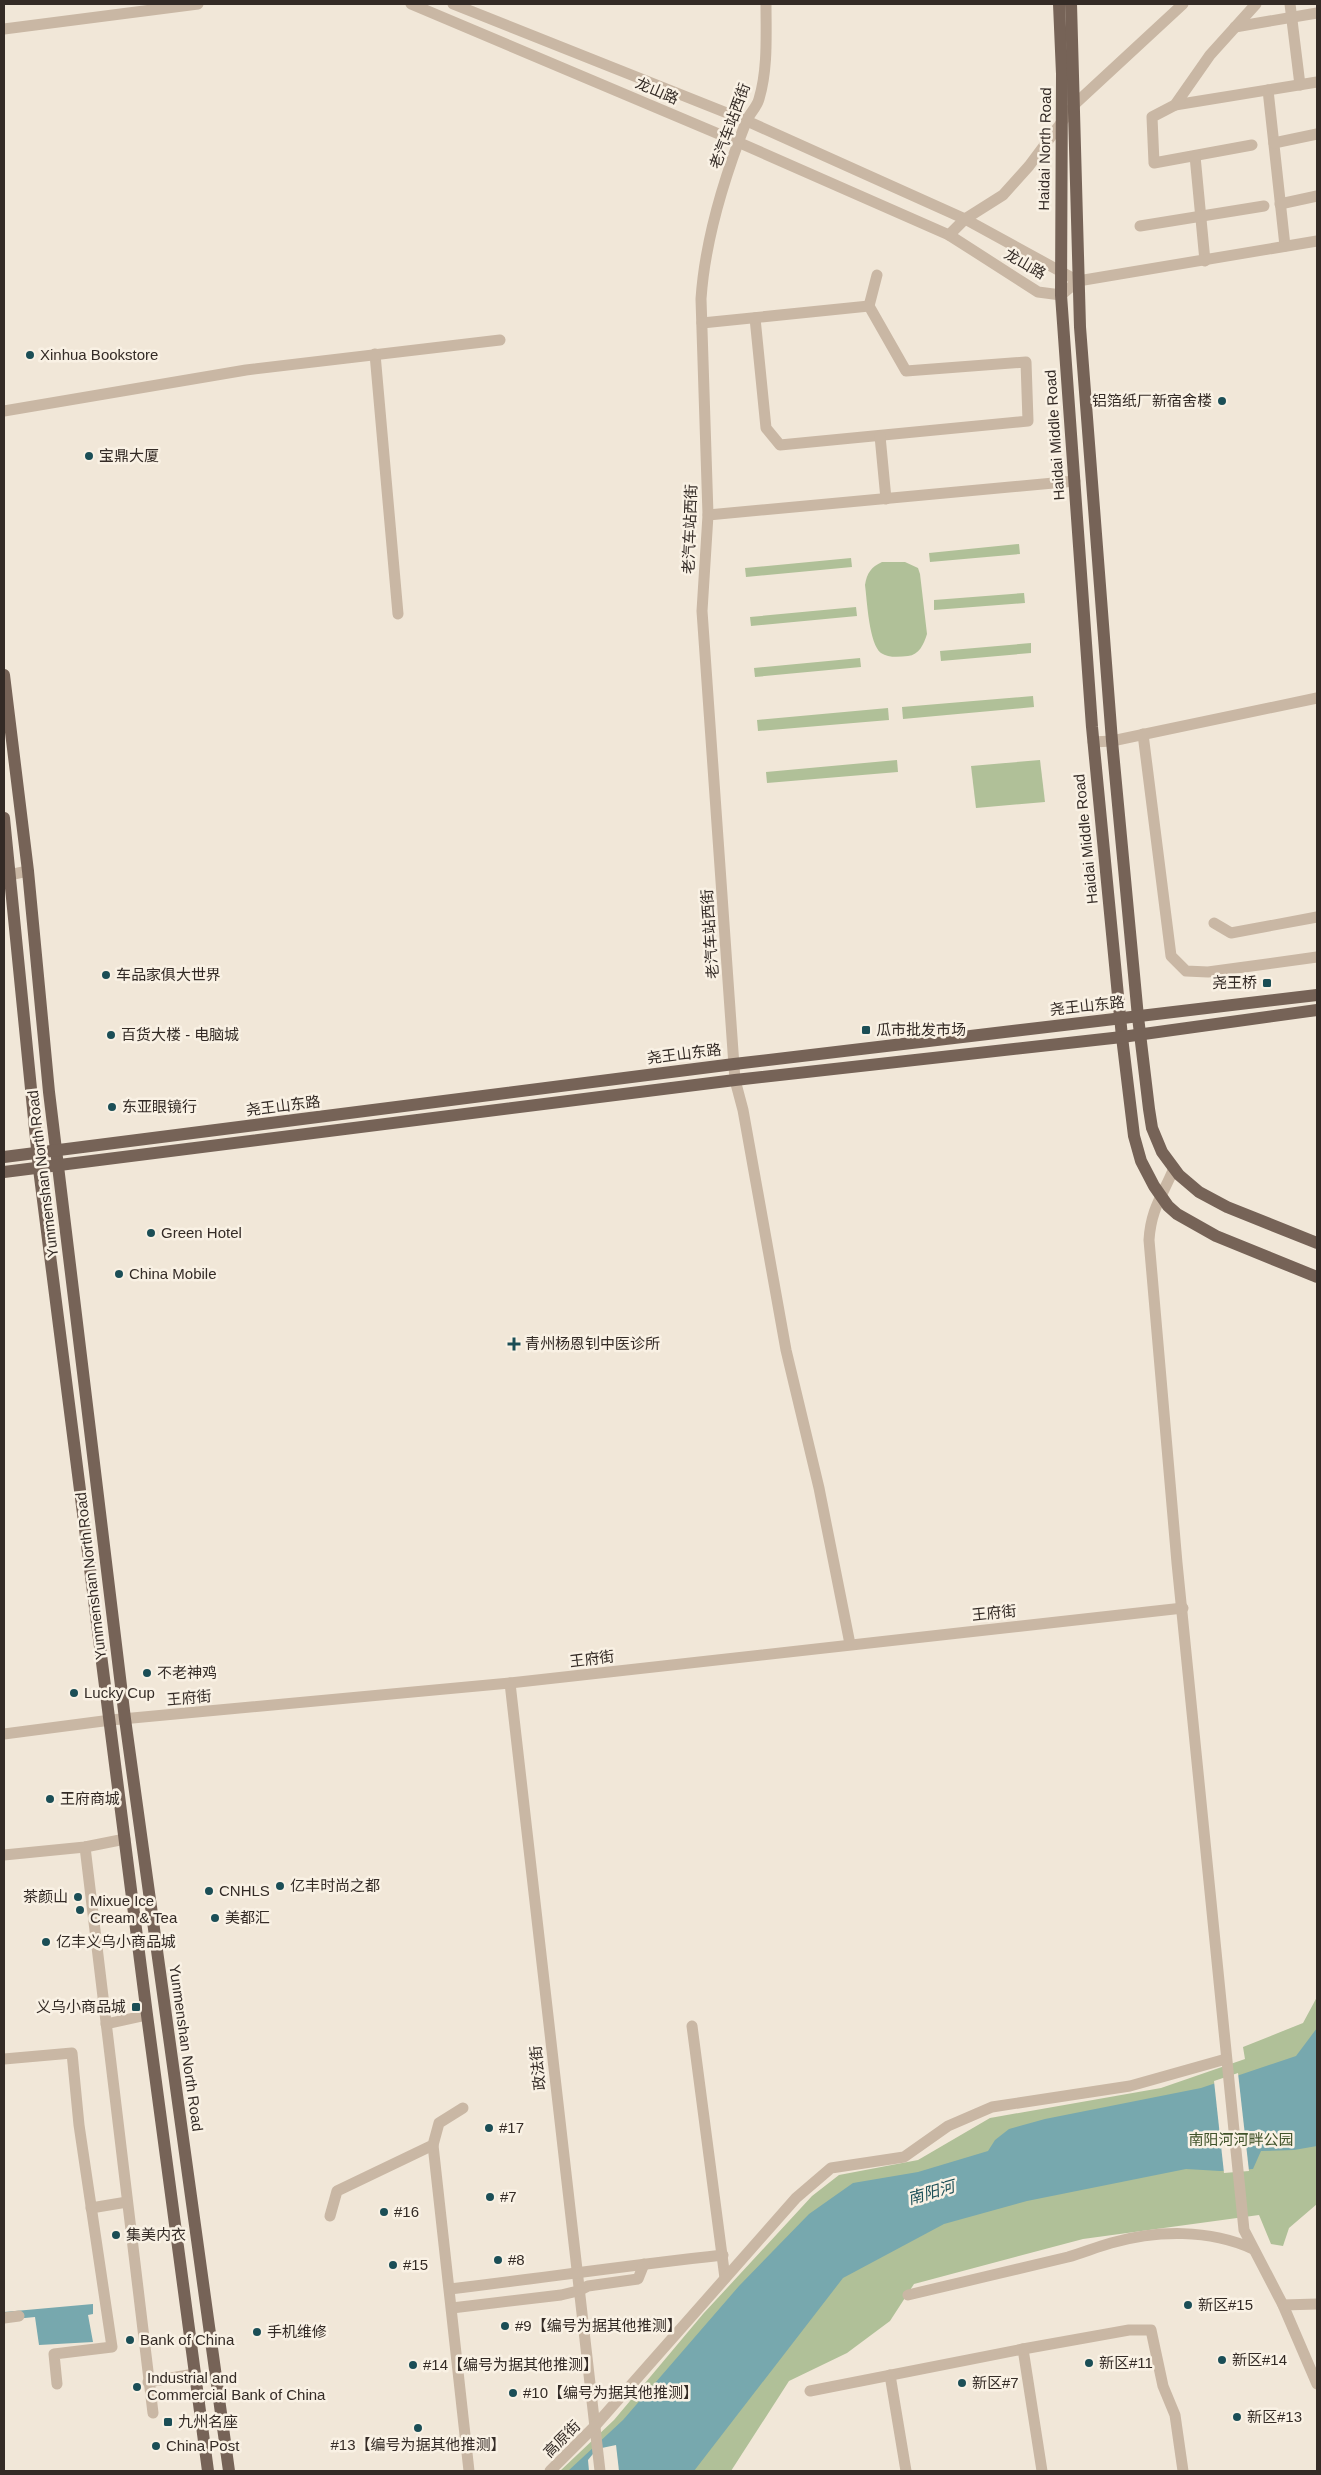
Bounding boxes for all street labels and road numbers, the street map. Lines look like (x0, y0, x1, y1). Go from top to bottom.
street label: 龙山路 (633, 74, 681, 107)
street label: 老汽车站西街 (706, 81, 753, 171)
street label: Haidai North Road (1035, 87, 1054, 211)
street label: 龙山路 (1002, 245, 1049, 282)
street label: Haidai Middle Road (1041, 369, 1068, 501)
street label: 老汽车站西街 (679, 484, 700, 574)
street label: Haidai Middle Road (1070, 773, 1101, 905)
street label: 老汽车站西街 (698, 889, 721, 980)
street label: 尧王山东路 (1049, 993, 1125, 1018)
street label: 尧王山东路 (646, 1040, 722, 1067)
street label: Yunmenshan North Road (24, 1089, 61, 1259)
street label: 尧王山东路 (245, 1092, 321, 1119)
street label: Yunmenshan North Road (72, 1491, 109, 1661)
street label: 王府街 (971, 1602, 1017, 1623)
street label: 王府街 (569, 1647, 615, 1670)
street label: 王府街 (166, 1687, 212, 1708)
street label: Yunmenshan North Road (166, 1963, 207, 2133)
street label: 政法街 (527, 2045, 548, 2091)
street label: 高原街 (540, 2417, 584, 2461)

